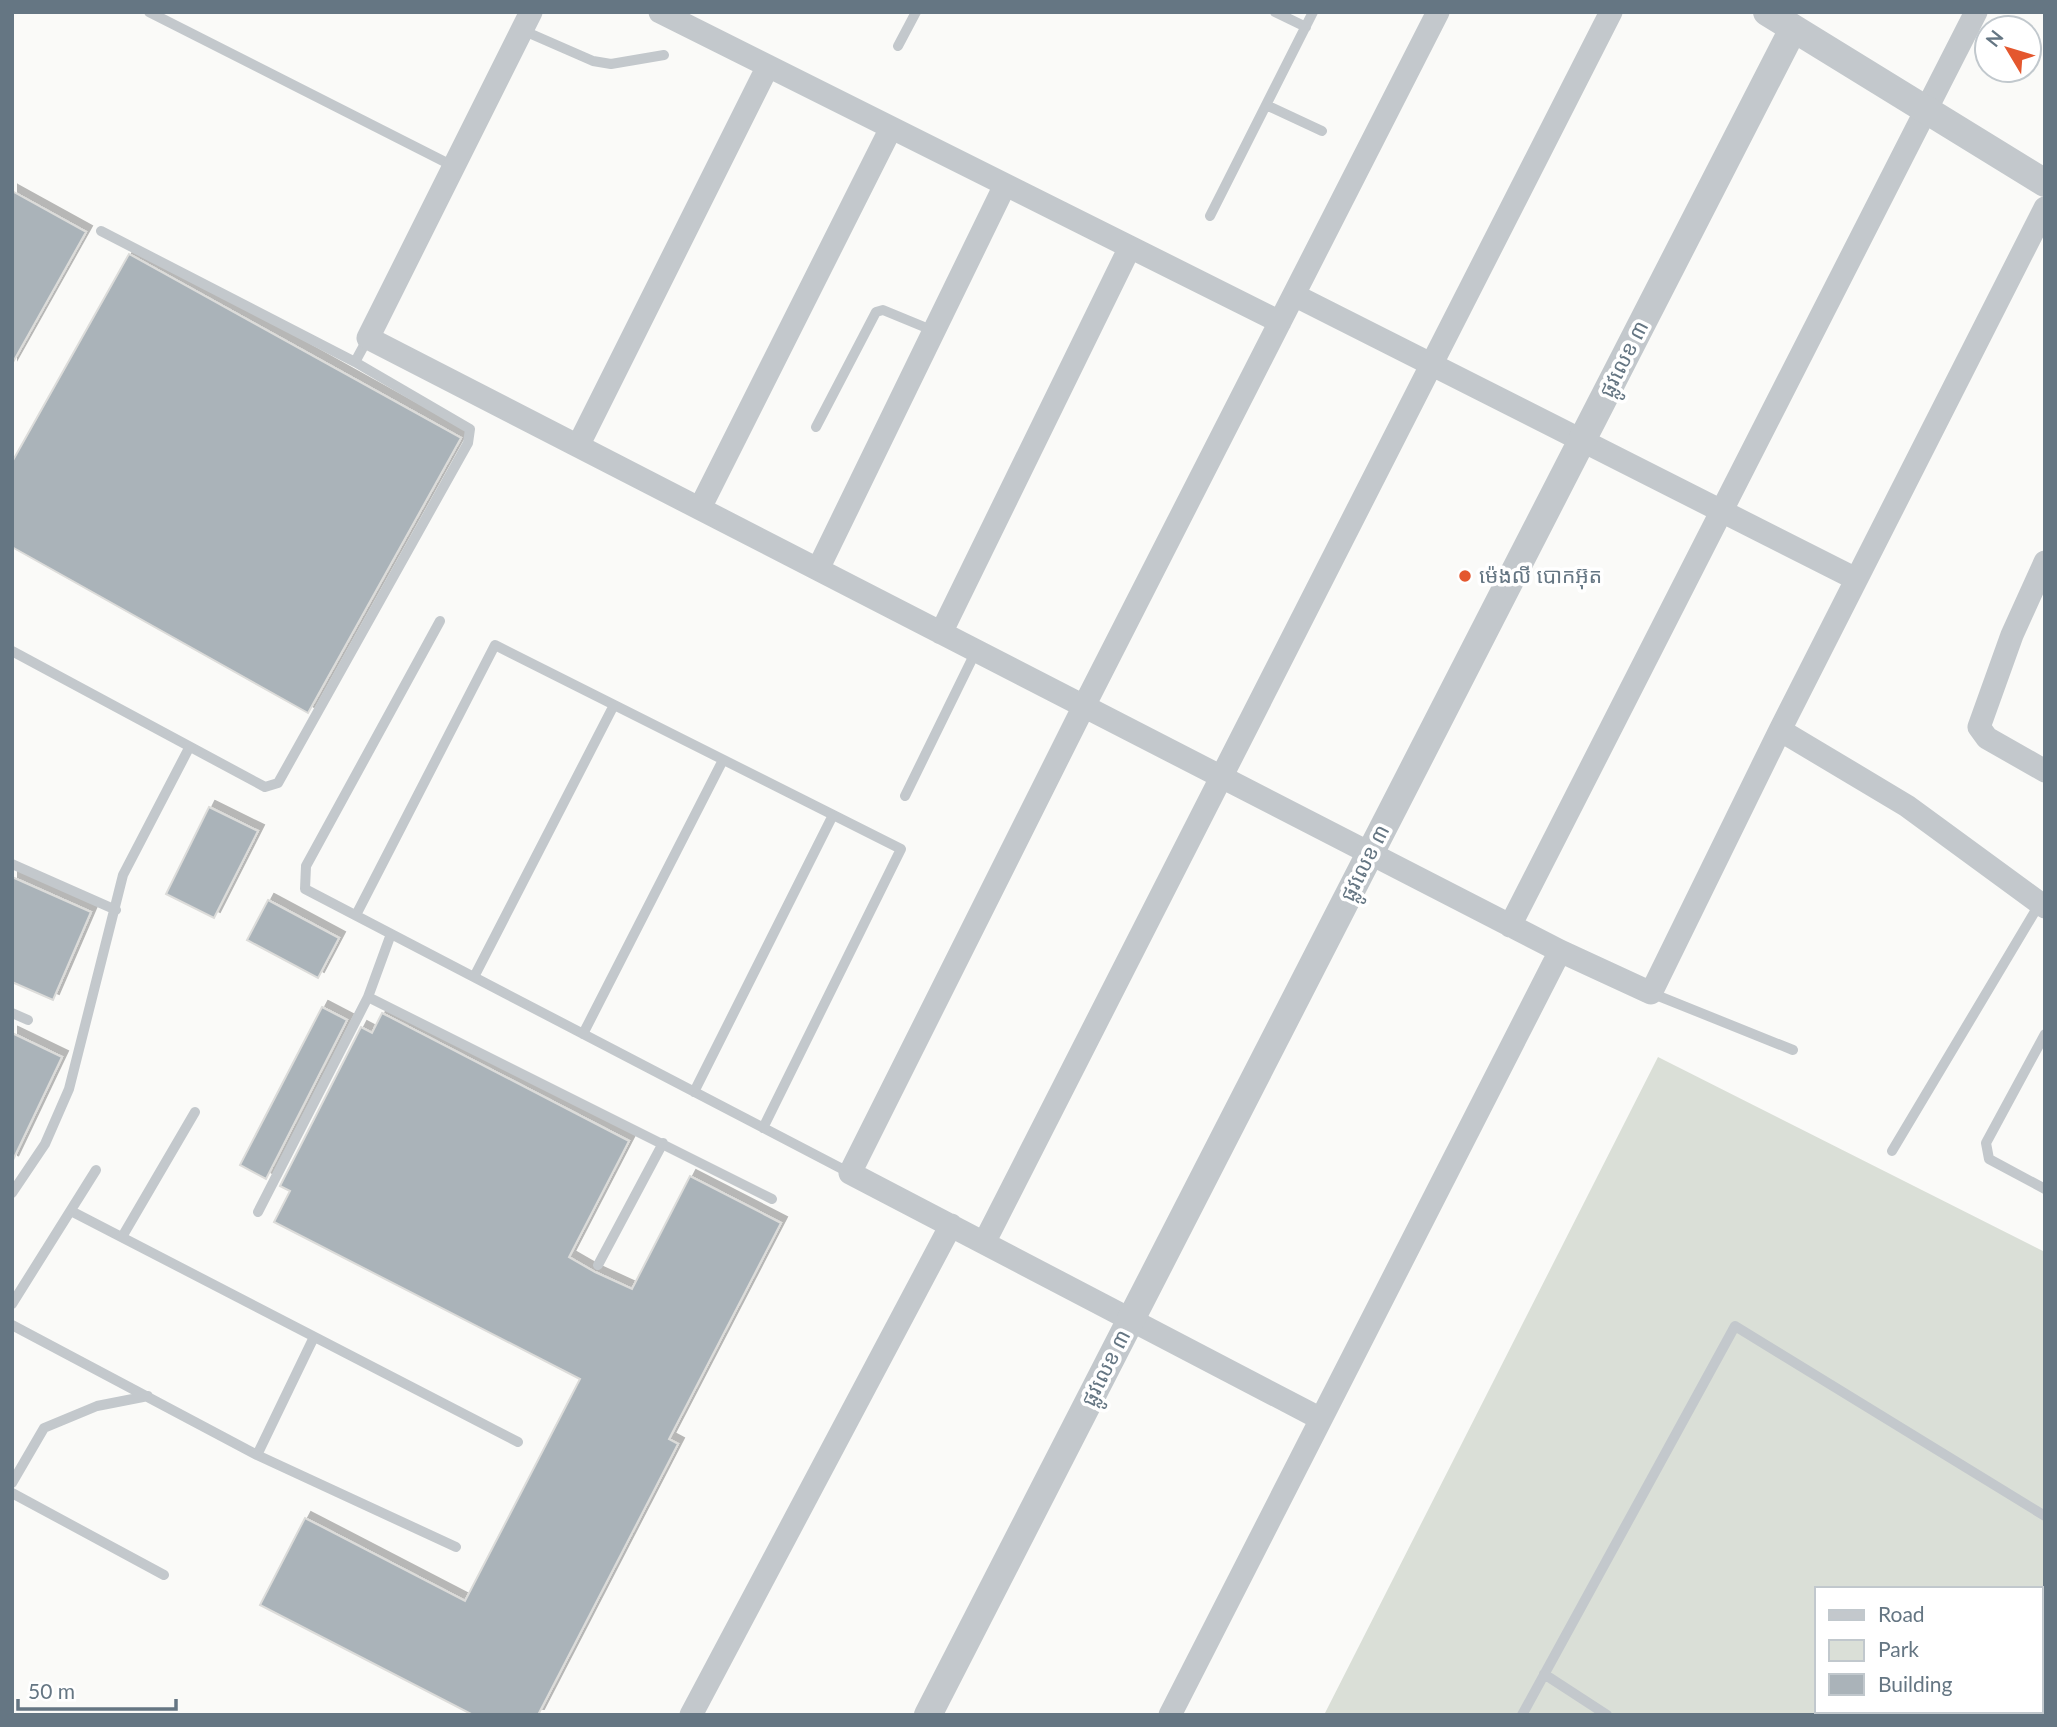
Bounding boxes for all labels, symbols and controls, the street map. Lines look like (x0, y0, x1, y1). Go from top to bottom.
north arrow (1973, 14, 2043, 84)
text: N (1981, 25, 2008, 51)
street label: ផ្លូវលេខ ៣ (1593, 316, 1660, 404)
place label: ម៉េងលី បោកអ៊ុត (1479, 562, 1602, 590)
marker: ម៉េងលី បោកអ៊ុត (1457, 568, 1473, 584)
street label: ផ្លូវលេខ ៣ (1334, 820, 1401, 908)
street label: ផ្លូវលេខ ៣ (1075, 1325, 1142, 1413)
legend (1815, 1587, 2043, 1713)
text: Road (1878, 1601, 1925, 1626)
text: Park (1878, 1636, 1919, 1661)
scale bar (18, 1668, 175, 1712)
text: Building (1878, 1671, 1953, 1696)
text: 50 m (28, 1678, 75, 1703)

